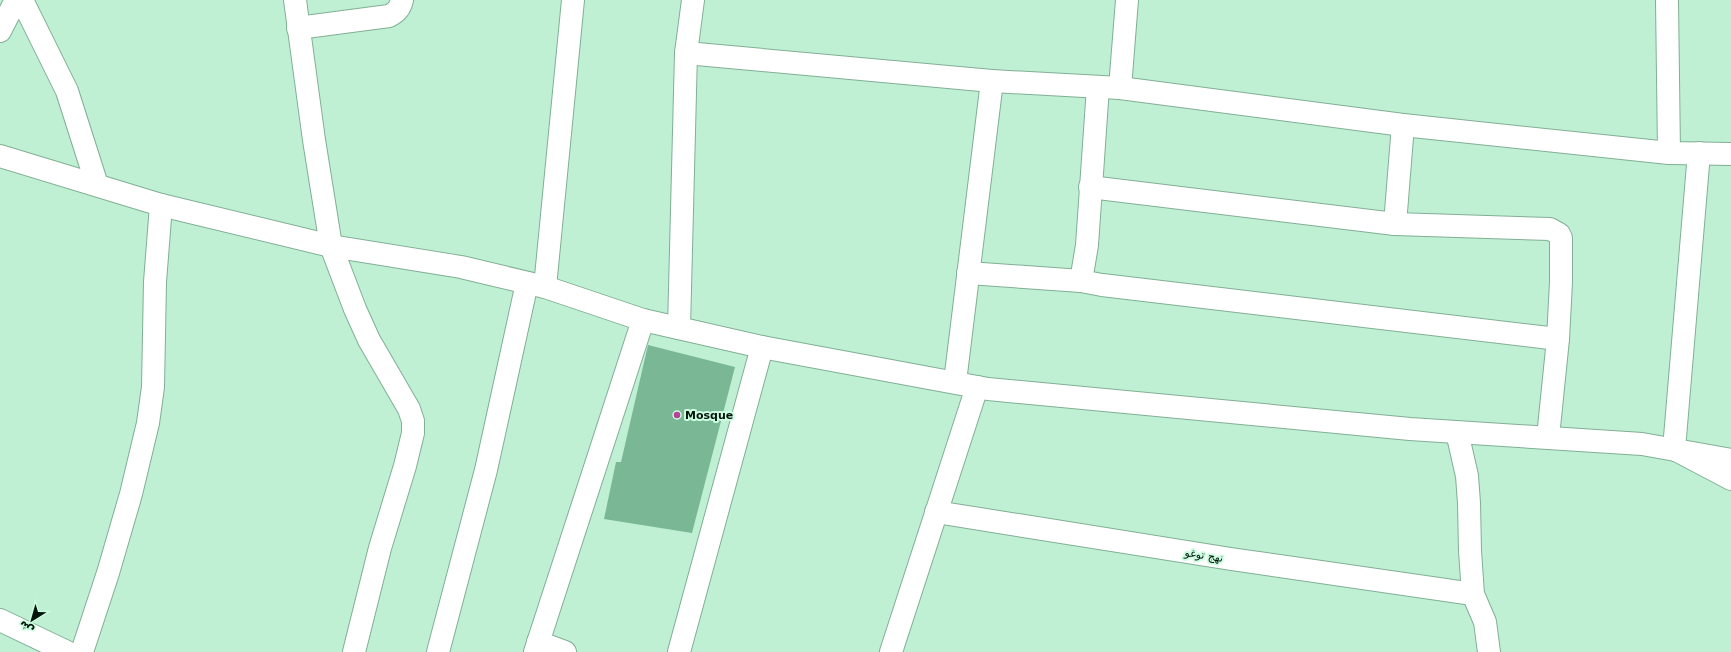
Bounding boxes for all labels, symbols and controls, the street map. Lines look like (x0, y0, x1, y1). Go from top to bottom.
place label: Mosque (685, 409, 733, 422)
marker: Mosque (672, 410, 682, 420)
street label: نهج توغو (1183, 546, 1224, 565)
north arrow (12, 600, 52, 640)
text: ش (16, 618, 36, 637)

